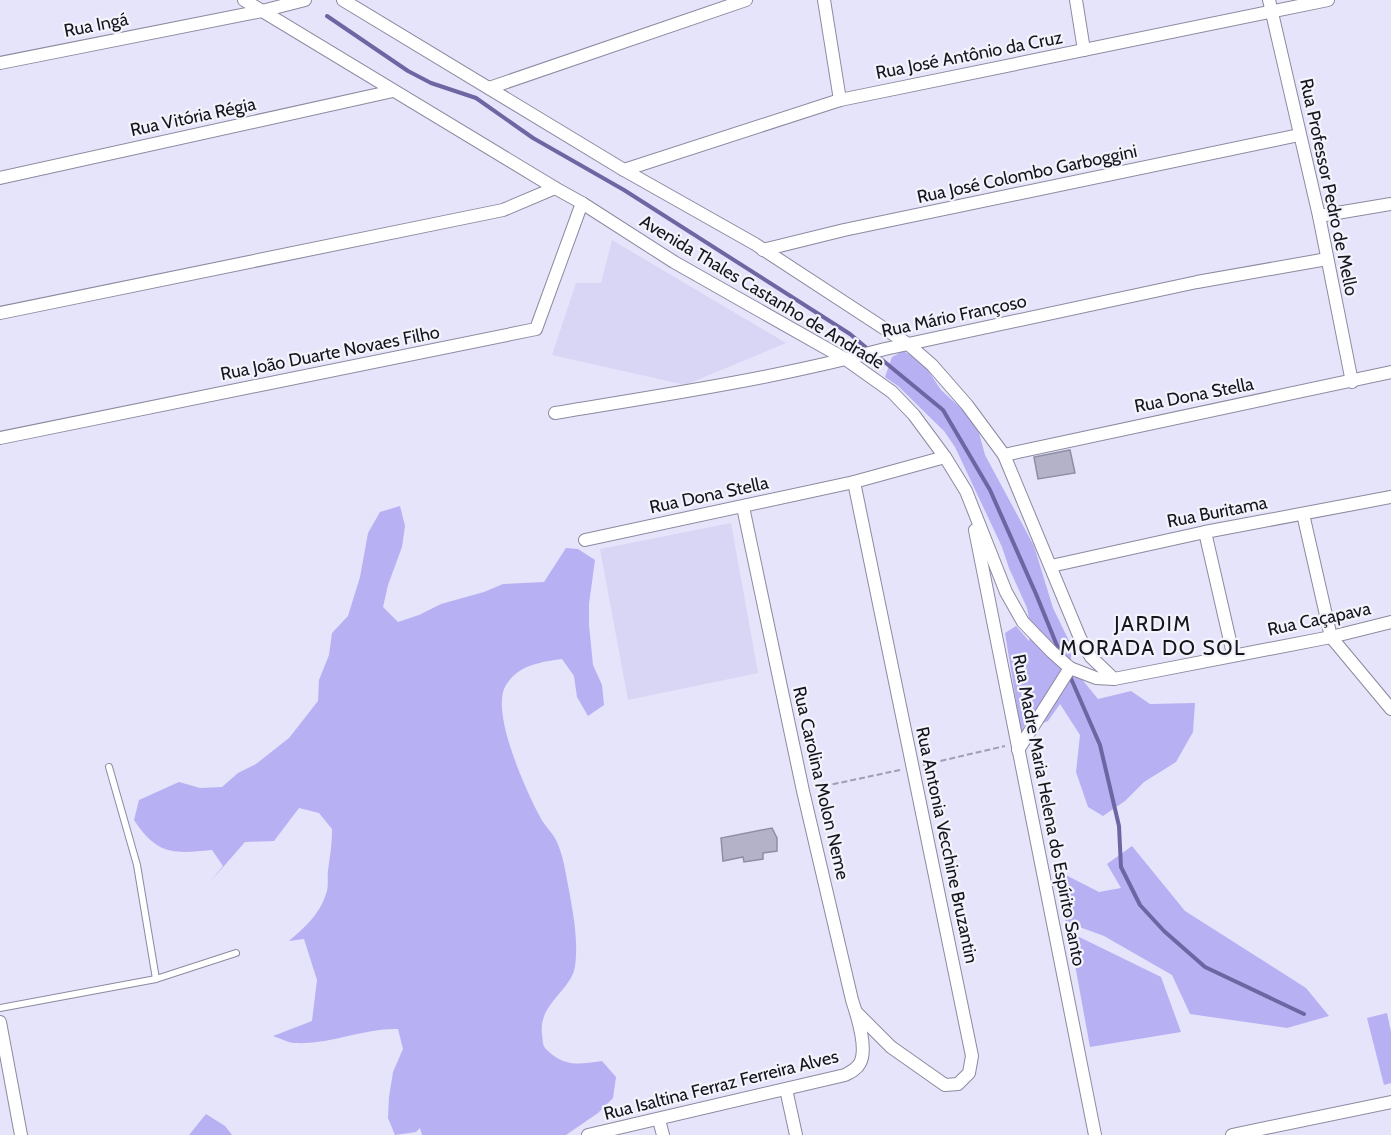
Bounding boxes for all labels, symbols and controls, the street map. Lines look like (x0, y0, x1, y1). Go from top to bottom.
street label: Rua Ingá (62, 8, 130, 42)
street label: Rua José Antônio da Cruz (874, 26, 1065, 84)
street label: Rua Professor Pedro de Mello (1295, 76, 1363, 298)
street label: Rua Vitória Régia (128, 93, 258, 141)
street label: Rua José Colombo Garboggini (915, 140, 1139, 208)
street label: Avenida Thales Castanho de Andrade (636, 210, 888, 374)
street label: Rua Mário Françoso (880, 290, 1029, 342)
street label: Rua João Duarte Novaes Filho (219, 321, 442, 385)
street label: Rua Dona Stella (1133, 373, 1256, 417)
street label: Rua Dona Stella (648, 472, 771, 518)
street label: Rua Buritama (1165, 491, 1269, 532)
street label: Rua Caçapava (1265, 597, 1373, 641)
district label: JARDIM MORADA DO SOL (1060, 611, 1246, 660)
street label: Rua Madre Maria Helena do Espírito Santo (1008, 652, 1090, 968)
street label: Rua Carolina Molon Neme (788, 684, 854, 882)
street label: Rua Antonia Vecchine Bruzantin (911, 725, 983, 965)
street label: Rua Isaltina Ferraz Ferreira Alves (601, 1045, 841, 1125)

